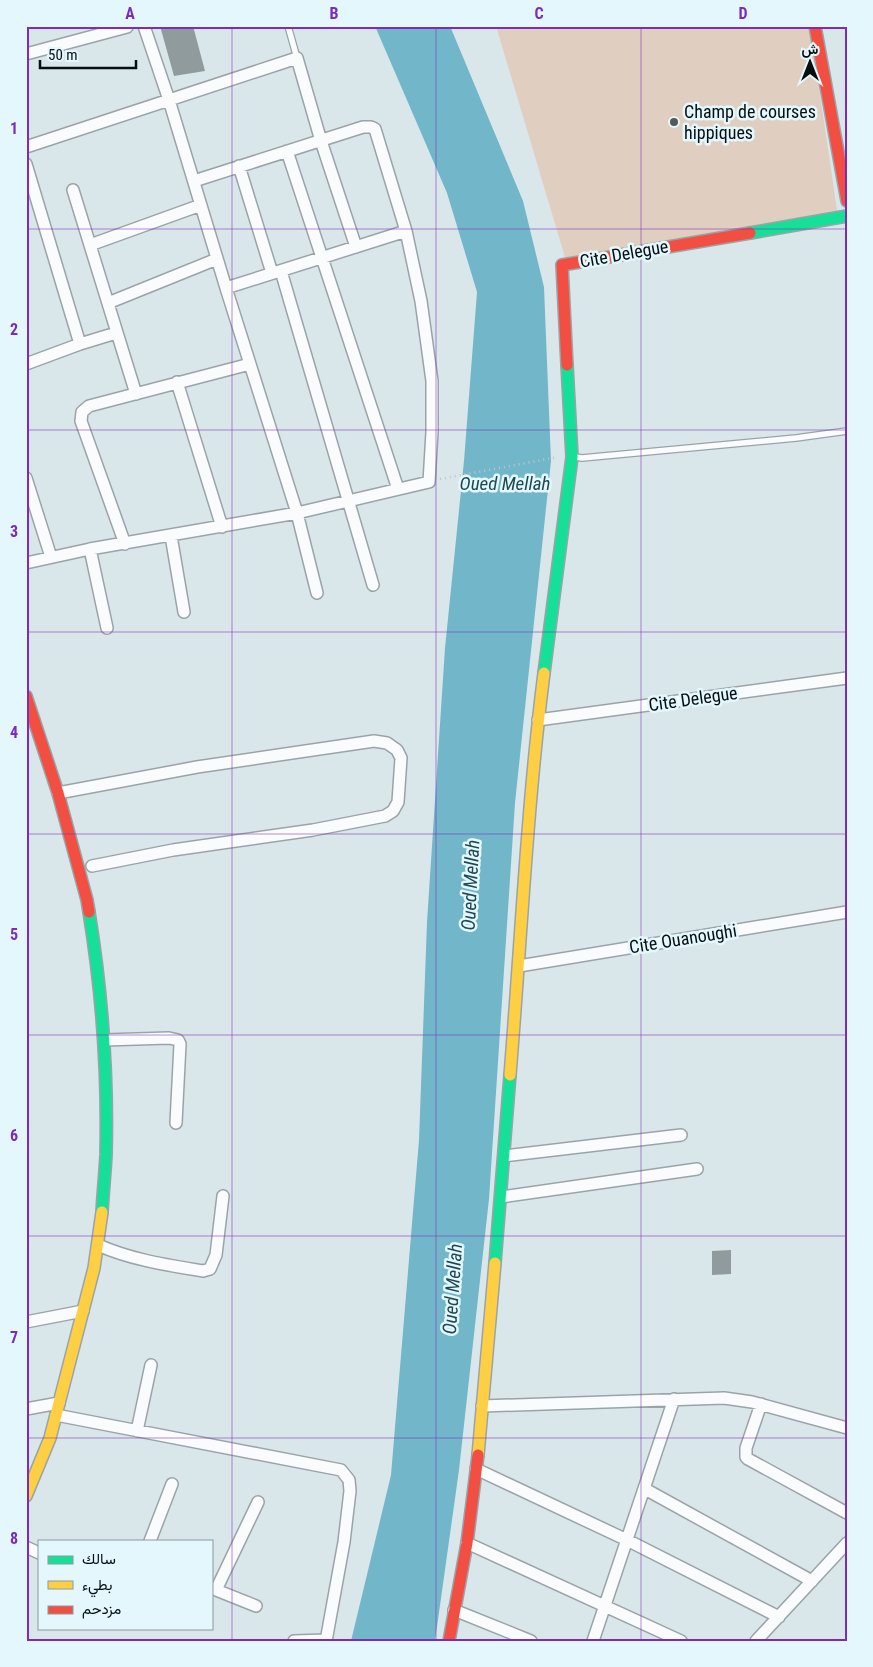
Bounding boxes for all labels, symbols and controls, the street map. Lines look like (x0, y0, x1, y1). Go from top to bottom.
text: A (125, 4, 135, 23)
text: B (330, 4, 339, 23)
text: C (534, 4, 544, 23)
text: D (738, 4, 748, 23)
scale bar (40, 38, 136, 70)
north arrow (786, 38, 836, 88)
text: ش (802, 41, 819, 58)
text: 50 m (48, 46, 78, 64)
place label: Champ de courses hippiques (684, 101, 816, 143)
marker: Champ de courses hippiques (668, 116, 680, 128)
text: 1 (10, 119, 18, 138)
street label: Cite Delegue (578, 235, 670, 272)
text: 2 (10, 320, 18, 339)
water label: Oued Mellah (460, 472, 550, 495)
text: 3 (10, 522, 18, 541)
street label: Cite Delegue (647, 682, 739, 715)
text: 4 (10, 723, 18, 742)
water label: Oued Mellah (457, 839, 484, 931)
street label: Cite Ouanoughi (628, 920, 738, 957)
text: 5 (10, 925, 18, 944)
text: 6 (10, 1126, 18, 1145)
water label: Oued Mellah (438, 1243, 467, 1335)
text: 7 (10, 1328, 18, 1347)
text: 8 (10, 1529, 18, 1548)
legend (38, 1540, 212, 1630)
text: سالك (82, 1550, 116, 1568)
text: بطيء (82, 1576, 112, 1598)
text: مزدحم (82, 1600, 121, 1619)

